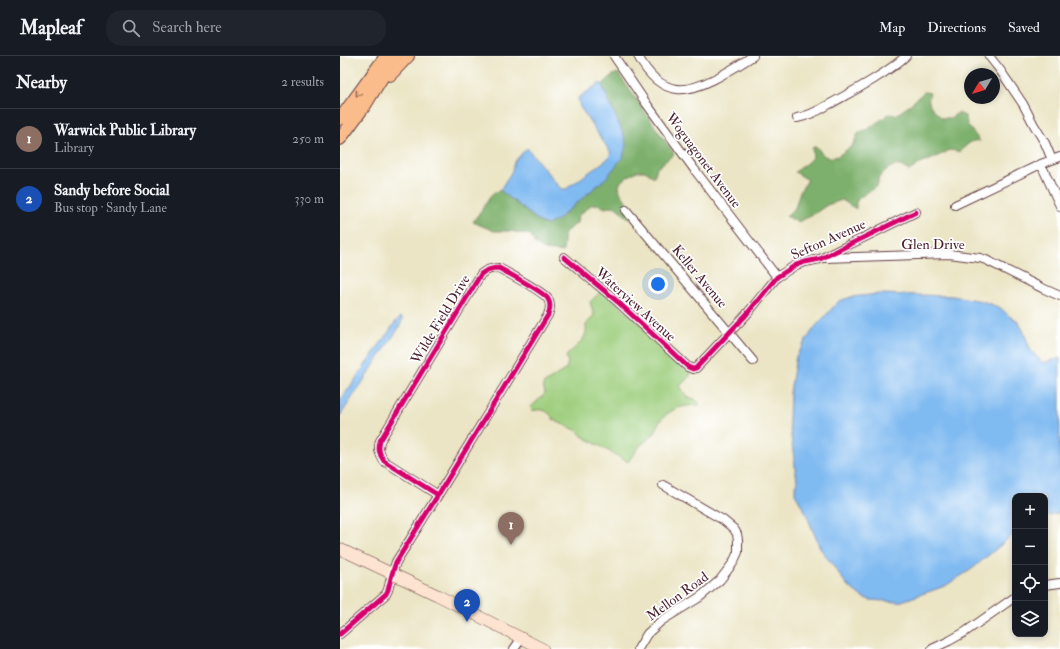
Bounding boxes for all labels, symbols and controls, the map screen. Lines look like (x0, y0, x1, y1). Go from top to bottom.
search box (106, 10, 386, 46)
text: Mapleaf (20, 16, 82, 40)
icon: search (120, 17, 142, 39)
text: Search here (152, 18, 222, 37)
text: Map (879, 19, 905, 36)
text: Directions (927, 19, 986, 36)
text: Saved (1008, 19, 1040, 36)
north arrow (964, 68, 1000, 104)
text: Nearby (16, 72, 67, 93)
text: 2 results (281, 74, 324, 90)
one-way arrow (355, 90, 363, 97)
street label: Woguagonet Avenue (662, 109, 745, 211)
text: Warwick Public Library (54, 121, 196, 140)
text: 1 (27, 131, 31, 147)
text: 250 m (292, 131, 324, 147)
text: Library (54, 140, 94, 156)
text: Sandy before Social (54, 181, 170, 200)
text: 2 (26, 191, 32, 207)
text: 330 m (295, 191, 324, 207)
text: Bus stop · Sandy Lane (54, 200, 167, 216)
street label: Sefton Avenue (788, 215, 868, 264)
street label: Glen Drive (901, 236, 965, 253)
street label: Keller Avenue (668, 241, 731, 311)
street label: Waterview Avenue (591, 263, 679, 345)
street label: Wilde Field Drive (407, 272, 474, 368)
your location (648, 274, 668, 294)
map controls (1012, 493, 1048, 637)
button: + (1012, 493, 1048, 529)
pin: 1 (498, 512, 524, 545)
button: − (1012, 529, 1048, 565)
button: locate (1012, 565, 1048, 601)
street label: Mellon Road (643, 568, 712, 625)
pin: 2 (454, 589, 480, 622)
button: layers (1012, 601, 1048, 637)

